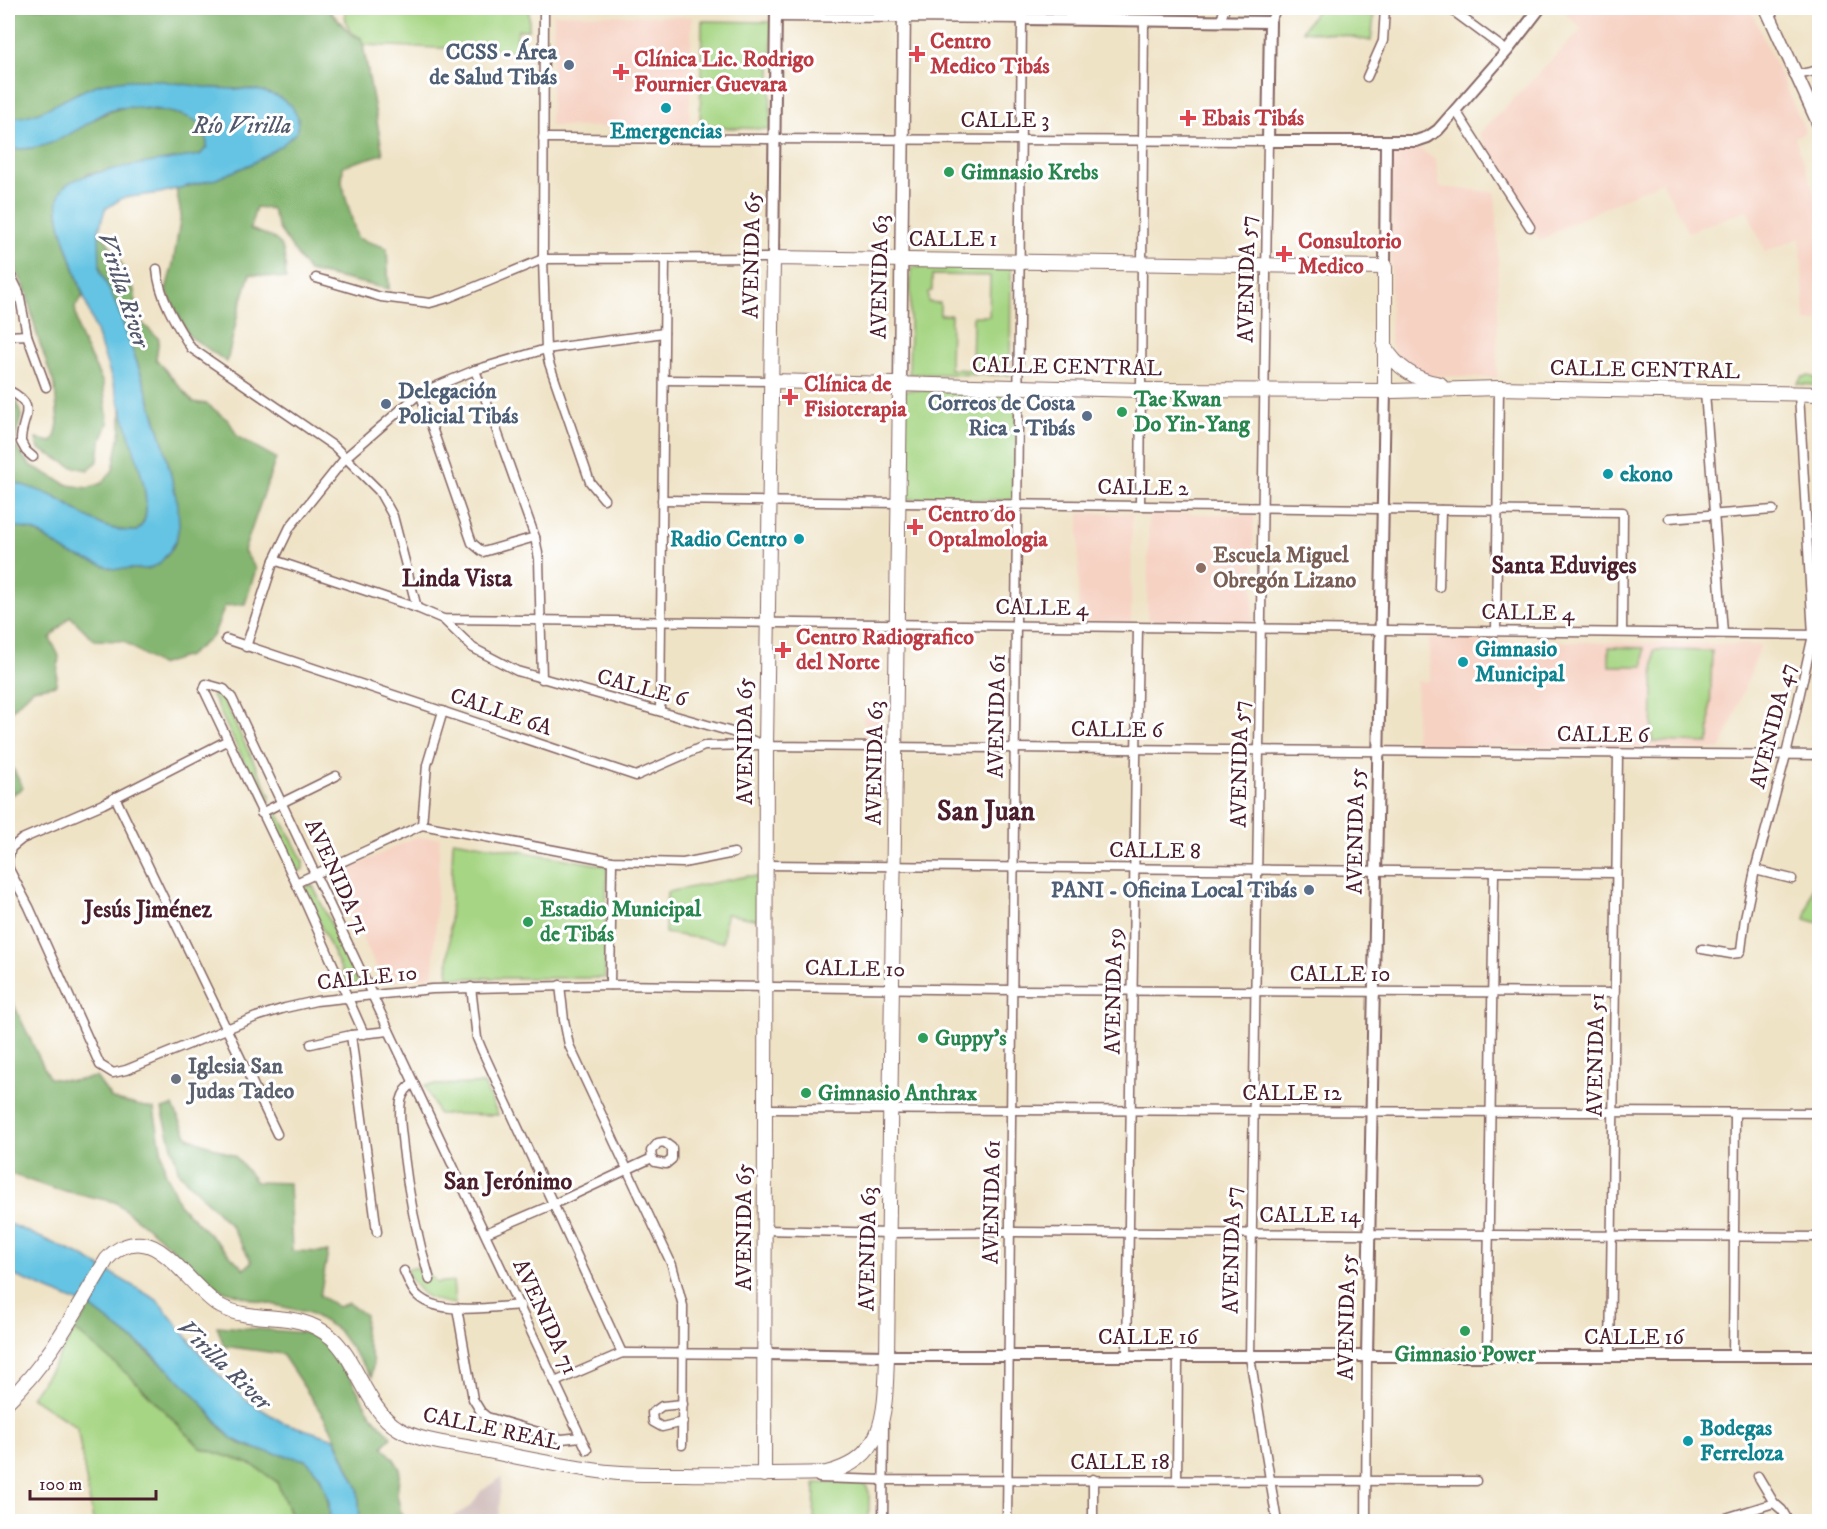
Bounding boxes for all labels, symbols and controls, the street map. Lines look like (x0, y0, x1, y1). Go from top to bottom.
place label: Centro Medico Tibás (930, 28, 1050, 80)
place label: CCSS - Área de Salud Tibás (429, 38, 558, 91)
marker: Centro Medico Tibás (908, 45, 926, 63)
place label: Clínica Lic. Rodrigo Fournier Guevara (634, 46, 814, 98)
marker: CCSS - Área de Salud Tibás (562, 58, 576, 72)
marker: Clínica Lic. Rodrigo Fournier Guevara (612, 63, 630, 81)
marker: Emergencias (659, 101, 673, 115)
place label: Ebais Tibás (1202, 105, 1305, 132)
street label: CALLE 3 (961, 107, 1049, 134)
marker: Ebais Tibás (1179, 109, 1197, 127)
water label: Río Virilla (192, 111, 291, 141)
place label: Emergencias (610, 118, 723, 145)
place label: Gimnasio Krebs (961, 159, 1099, 186)
marker: Gimnasio Krebs (942, 165, 956, 179)
street label: AVENIDA 65 (737, 191, 767, 319)
street label: AVENIDA 63 (865, 215, 895, 339)
street label: AVENIDA 57 (1232, 215, 1262, 343)
street label: CALLE 1 (909, 226, 997, 253)
place label: Consultorio Medico (1298, 228, 1402, 280)
water label: Virilla River (90, 229, 156, 354)
marker: Consultorio Medico (1275, 245, 1293, 263)
street label: CALLE CENTRAL (972, 352, 1162, 382)
street label: CALLE CENTRAL (1550, 355, 1740, 385)
place label: Clínica de Fisioterapia (804, 371, 907, 423)
place label: Delegación Policial Tibás (398, 378, 519, 430)
place label: Tae Kwan Do Yin-Yang (1133, 386, 1251, 438)
marker: Clínica de Fisioterapia (781, 388, 799, 406)
place label: Correos de Costa Rica - Tibás (928, 390, 1076, 442)
marker: Delegación Policial Tibás (379, 397, 393, 411)
marker: Tae Kwan Do Yin-Yang (1115, 405, 1129, 419)
marker: Correos de Costa Rica - Tibás (1080, 409, 1094, 423)
place label: ekono (1620, 461, 1673, 488)
marker: ekono (1601, 467, 1615, 481)
street label: CALLE 2 (1097, 474, 1189, 502)
place label: Centro do Optalmologia (928, 501, 1048, 553)
marker: Centro do Optalmologia (906, 518, 924, 536)
place label: Radio Centro (670, 526, 787, 553)
marker: Radio Centro (792, 532, 806, 546)
place label: Escuela Miguel Obregón Lizano (1213, 542, 1357, 594)
district label: Santa Eduviges (1491, 551, 1637, 581)
marker: Escuela Miguel Obregón Lizano (1194, 561, 1208, 575)
district label: Linda Vista (402, 564, 513, 594)
street label: CALLE 4 (995, 594, 1090, 622)
street label: CALLE 4 (1481, 599, 1576, 627)
place label: Centro Radiografico del Norte (796, 624, 974, 676)
place label: Gimnasio Municipal (1475, 636, 1565, 688)
marker: Centro Radiografico del Norte (774, 641, 792, 659)
street label: AVENIDA 61 (982, 654, 1012, 778)
marker: Gimnasio Municipal (1456, 655, 1470, 669)
street label: AVENIDA 47 (1744, 660, 1802, 792)
street label: CALLE 6 (594, 663, 691, 713)
street label: AVENIDA 65 (732, 677, 759, 805)
street label: CALLE 6A (446, 682, 556, 742)
street label: AVENIDA 57 (1225, 700, 1255, 828)
street label: AVENIDA 63 (860, 701, 890, 825)
street label: CALLE 6 (1071, 716, 1165, 744)
street label: CALLE 6 (1557, 721, 1651, 749)
street label: AVENIDA 55 (1341, 767, 1371, 895)
district label: San Juan (937, 794, 1035, 829)
street label: AVENIDA 71 (298, 815, 376, 939)
street label: CALLE 8 (1109, 837, 1201, 865)
place label: PANI - Oficina Local Tibás (1051, 877, 1298, 904)
marker: PANI - Oficina Local Tibás (1302, 883, 1316, 897)
district label: Jesús Jiménez (81, 895, 212, 925)
place label: Estadio Municipal de Tibás (540, 896, 701, 948)
marker: Estadio Municipal de Tibás (521, 915, 535, 929)
street label: AVENIDA 59 (1099, 927, 1129, 1055)
street label: CALLE 10 (805, 955, 905, 983)
street label: CALLE 10 (316, 959, 418, 997)
street label: CALLE 10 (1290, 961, 1390, 988)
street label: AVENIDA 51 (1581, 993, 1611, 1117)
place label: Guppy's (935, 1025, 1007, 1052)
marker: Guppy's (916, 1031, 930, 1045)
place label: Iglesia San Judas Tadeo (185, 1053, 294, 1105)
marker: Iglesia San Judas Tadeo (169, 1072, 183, 1086)
place label: Gimnasio Anthrax (818, 1080, 977, 1107)
street label: CALLE 12 (1242, 1080, 1342, 1107)
marker: Gimnasio Anthrax (799, 1086, 813, 1100)
street label: AVENIDA 61 (977, 1140, 1007, 1264)
street label: AVENIDA 65 (731, 1163, 758, 1291)
district label: San Jerónimo (444, 1167, 573, 1197)
street label: AVENIDA 57 (1217, 1186, 1247, 1314)
street label: AVENIDA 63 (853, 1187, 883, 1311)
street label: CALLE 14 (1259, 1202, 1362, 1229)
street label: AVENIDA 55 (1332, 1253, 1362, 1381)
street label: AVENIDA 71 (506, 1255, 584, 1379)
water label: Virilla River (171, 1313, 279, 1419)
street label: CALLE 16 (1098, 1324, 1200, 1351)
marker: Gimnasio Power (1458, 1324, 1472, 1338)
street label: CALLE 16 (1584, 1324, 1686, 1351)
place label: Gimnasio Power (1394, 1341, 1536, 1368)
street label: CALLE REAL (420, 1401, 564, 1457)
place label: Bodegas Ferreloza (1700, 1415, 1784, 1467)
marker: Bodegas Ferreloza (1681, 1434, 1695, 1448)
street label: CALLE 18 (1070, 1449, 1170, 1476)
scale bar (30, 1463, 156, 1501)
text: 100 m (39, 1474, 82, 1496)

